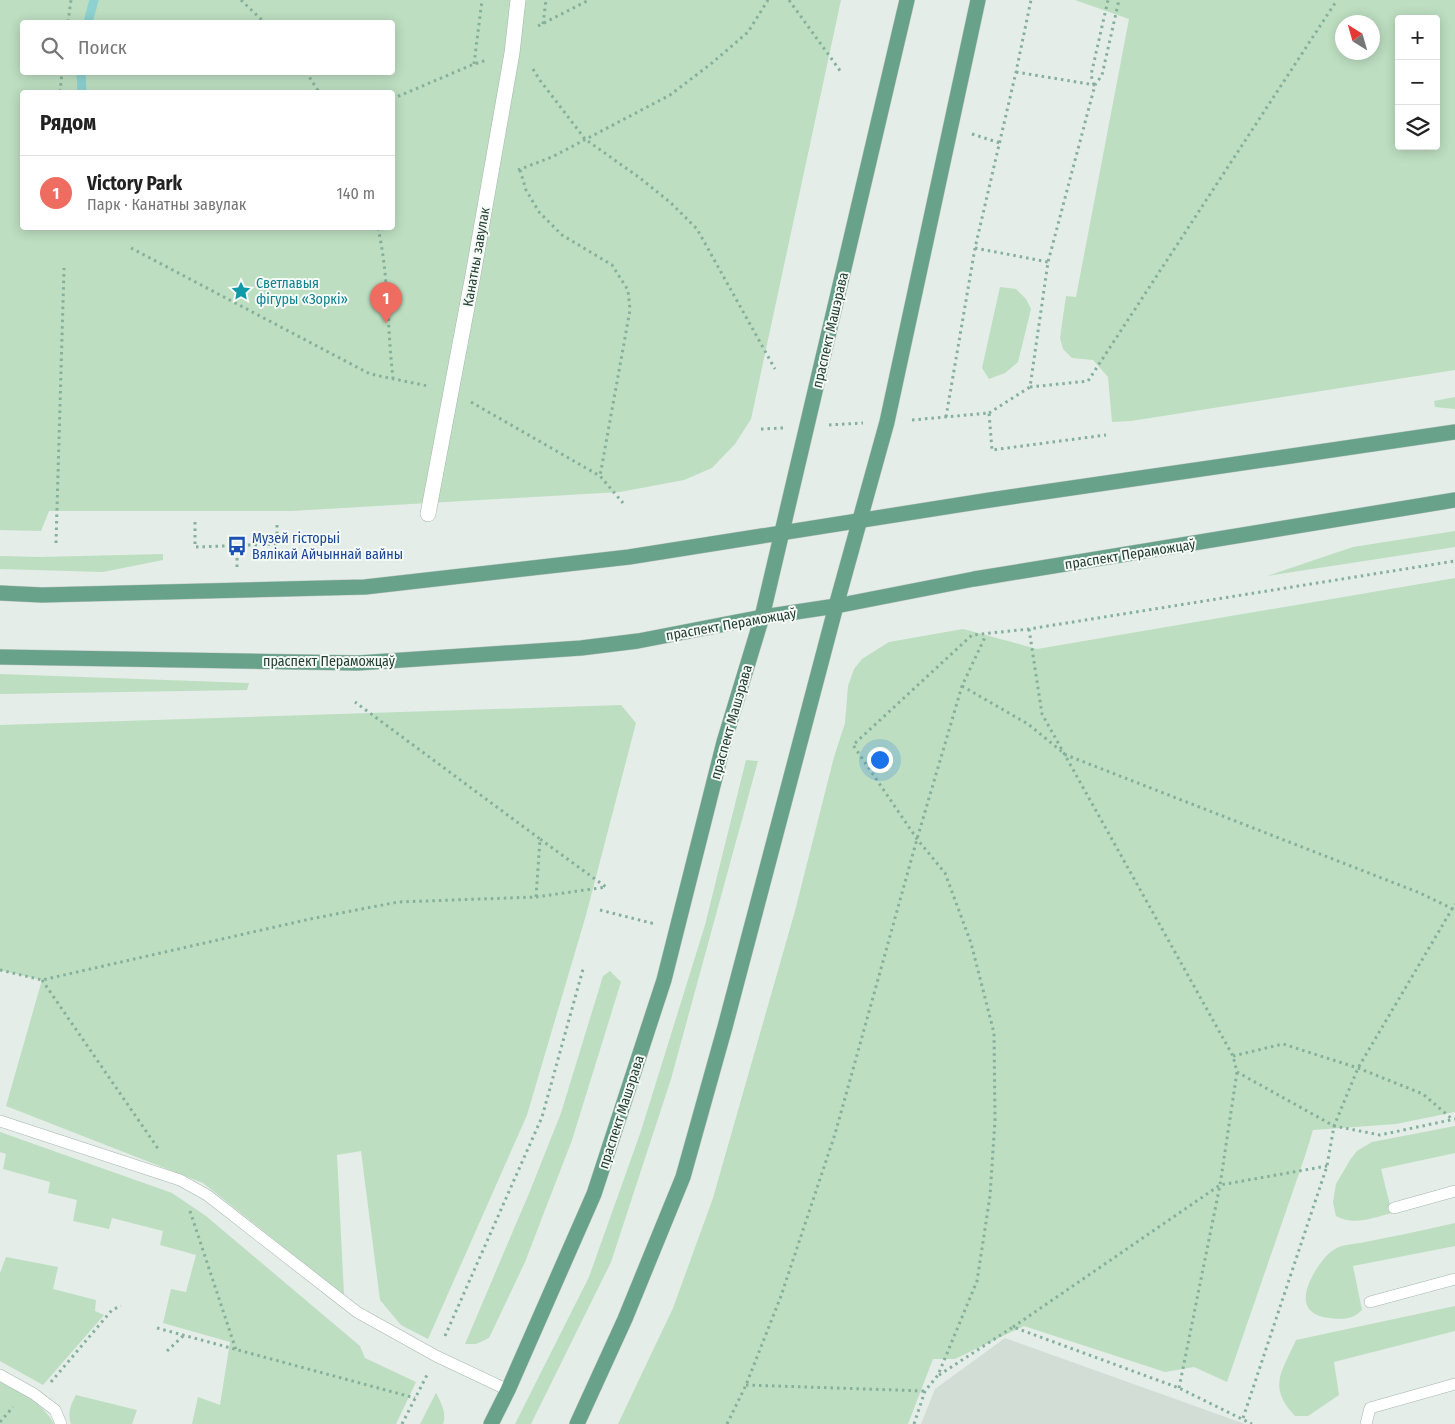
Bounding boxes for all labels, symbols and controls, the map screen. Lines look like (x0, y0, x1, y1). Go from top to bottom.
north arrow (1335, 15, 1380, 60)
map controls (1395, 15, 1440, 150)
button: + (1395, 15, 1440, 60)
search box (20, 20, 395, 75)
icon: search (38, 34, 66, 62)
text: Поиск (78, 36, 127, 59)
button: − (1395, 60, 1440, 105)
button: layers (1395, 105, 1440, 150)
text: Рядом (40, 110, 96, 136)
text: Victory Park (87, 172, 182, 195)
text: 1 (53, 184, 59, 203)
text: 140 m (337, 184, 375, 203)
text: Парк · Канатны завулак (87, 195, 246, 214)
street label: Канатны завулак (459, 206, 494, 308)
street label: праспект Машэрава (809, 270, 852, 390)
place label: Светлавыя фігуры «Зоркі» (256, 275, 348, 308)
place icon: Светлавыя фігуры «Зоркі» (230, 280, 252, 302)
pin: 1 (370, 282, 402, 323)
place label: Музей гісторыі Вялікай Айчыннай вайны (252, 530, 403, 563)
bus stop icon: Музей гісторыі Вялікай Айчыннай вайны (226, 535, 248, 557)
street label: праспект Пераможцаў (1064, 536, 1197, 573)
street label: праспект Пераможцаў (665, 605, 798, 644)
street label: праспект Пераможцаў (263, 653, 396, 670)
street label: праспект Машэрава (707, 663, 756, 781)
your location (867, 747, 893, 773)
street label: праспект Машэрава (595, 1053, 648, 1171)

